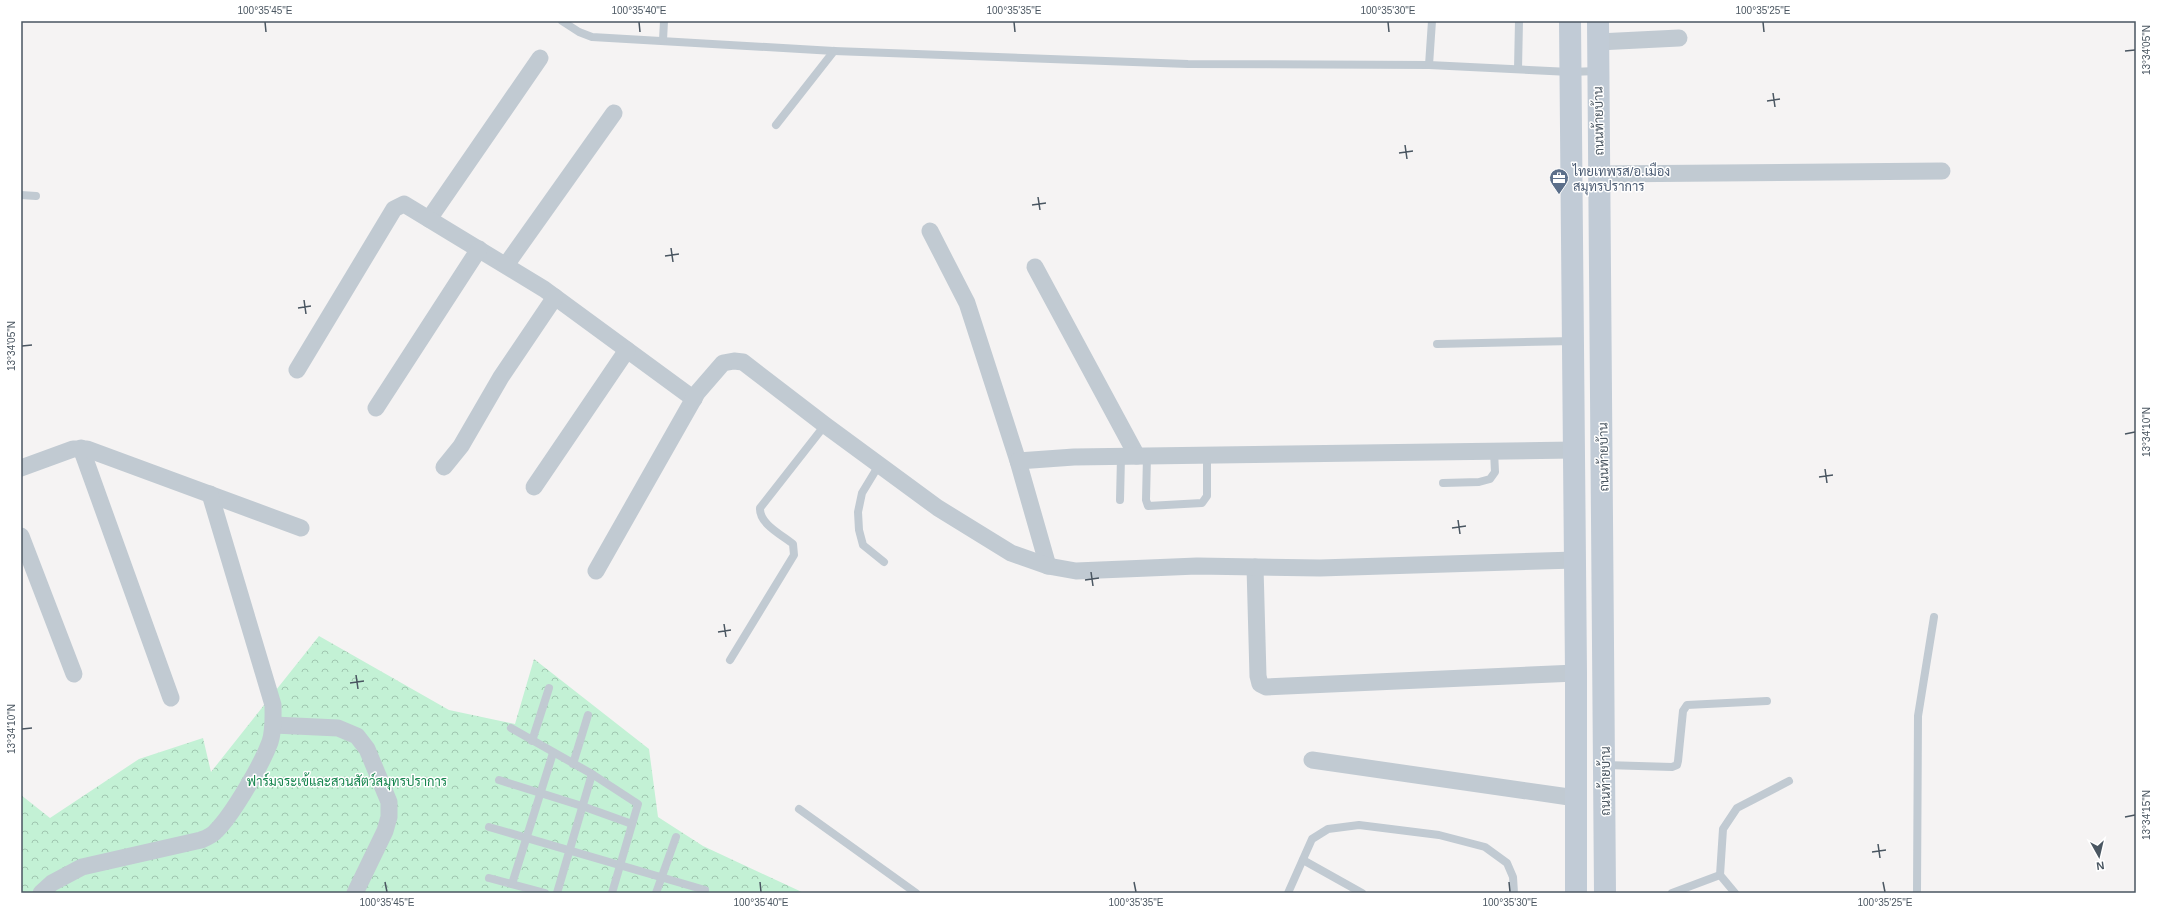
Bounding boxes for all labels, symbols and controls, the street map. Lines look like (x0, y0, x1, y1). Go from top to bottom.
text: 100°35'45"E (237, 5, 293, 16)
text: 100°35'40"E (611, 5, 667, 16)
text: 100°35'35"E (986, 5, 1042, 16)
text: 100°35'30"E (1360, 5, 1416, 16)
text: 100°35'25"E (1735, 5, 1791, 16)
text: 13°34'05"N (2141, 25, 2152, 75)
street label: ถนนท้ายบ้าน (1588, 86, 1607, 156)
place label: ไทยเทพรส/อ.เมือง สมุทรปราการ (1572, 162, 1670, 196)
office icon: ไทยเทพรส/อ.เมือง สมุทรปราการ (1548, 167, 1570, 195)
text: 13°34'05"N (6, 321, 17, 371)
text: 13°34'10"N (2141, 407, 2152, 457)
street label: ถนนท้ายบ้าน (1593, 422, 1612, 492)
text: 13°34'10"N (6, 704, 17, 754)
street label: ถนนท้ายบ้าน (1596, 746, 1613, 816)
park label: ฟาร์มจระเข้และสวนสัตว์สมุทรปราการ (247, 772, 447, 791)
text: 13°34'15"N (2141, 790, 2152, 840)
north arrow (2079, 836, 2119, 876)
text: N (2096, 859, 2105, 872)
text: 100°35'45"E (359, 897, 415, 908)
text: 100°35'40"E (733, 897, 789, 908)
text: 100°35'35"E (1108, 897, 1164, 908)
text: 100°35'30"E (1482, 897, 1538, 908)
text: 100°35'25"E (1857, 897, 1913, 908)

